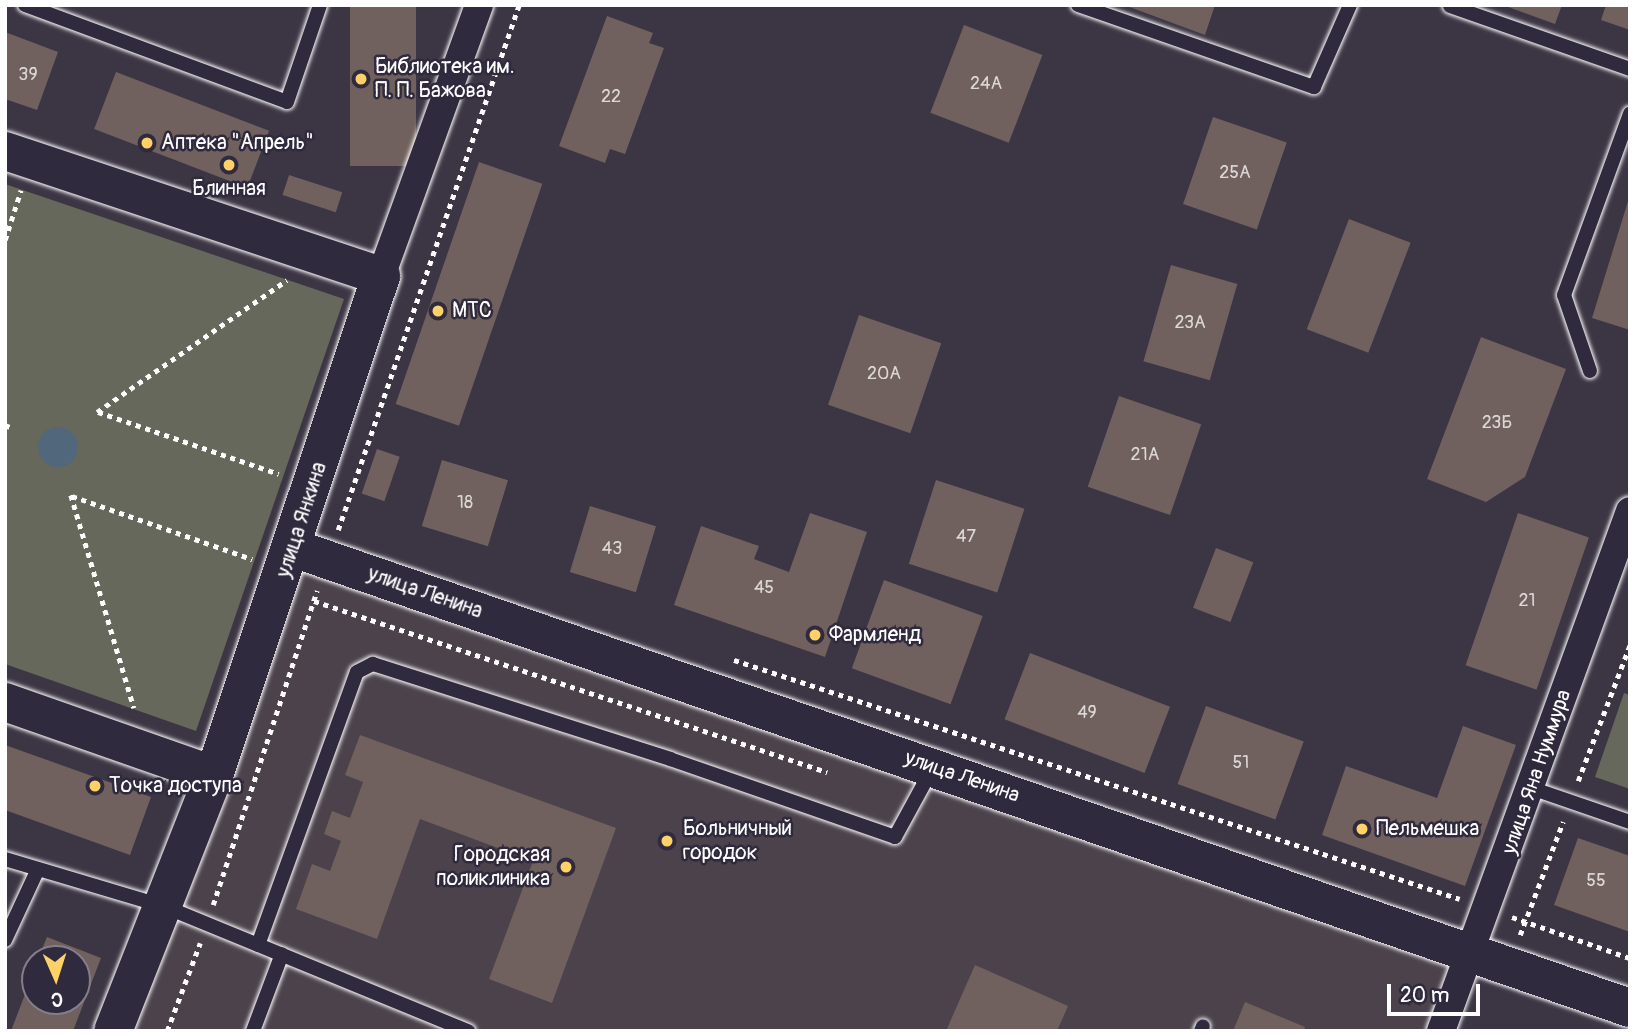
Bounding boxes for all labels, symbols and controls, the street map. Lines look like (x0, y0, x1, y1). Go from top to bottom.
place label: Библиотека им. П. П. Бажова (375, 54, 514, 104)
house number: 39 (18, 64, 38, 86)
marker: Библиотека им. П. П. Бажова (353, 71, 369, 87)
house number: 24А (970, 73, 1002, 95)
house number: 22 (601, 86, 621, 108)
place label: Аптека "Апрель" (161, 130, 314, 156)
marker: Аптека "Апрель" (139, 135, 155, 151)
marker: Блинная (221, 157, 237, 173)
house number: 25А (1219, 162, 1251, 184)
place label: Блинная (192, 176, 266, 202)
place label: МТС (452, 298, 492, 324)
marker: МТС (430, 303, 446, 319)
house number: 23А (1174, 312, 1206, 334)
house number: 20А (867, 363, 901, 385)
house number: 23Б (1482, 412, 1512, 434)
house number: 21А (1131, 444, 1159, 466)
street label: улица Янкина (271, 459, 333, 581)
house number: 18 (457, 492, 473, 514)
house number: 47 (956, 526, 976, 548)
house number: 43 (602, 538, 622, 560)
street label: улица Ленина (364, 562, 486, 624)
house number: 45 (754, 577, 774, 599)
house number: 21 (1518, 590, 1536, 612)
place label: Фармленд (829, 622, 921, 648)
marker: Фармленд (807, 627, 823, 643)
street label: улица Яна Нуммура (1497, 686, 1577, 858)
house number: 49 (1077, 702, 1097, 724)
street label: улица Ленина (901, 746, 1023, 808)
house number: 51 (1233, 752, 1249, 774)
place label: Точка доступа (109, 773, 242, 799)
marker: Точка доступа (87, 778, 103, 794)
place label: Больничный городок (683, 816, 792, 866)
place label: Пельмешка (1376, 816, 1479, 842)
marker: Пельмешка (1354, 821, 1370, 837)
marker: Больничный городок (657, 831, 677, 851)
place label: Городская поликлиника (436, 842, 550, 892)
marker: Городская поликлиника (556, 857, 576, 877)
house number: 55 (1586, 870, 1606, 892)
north arrow (21, 945, 91, 1015)
scale bar (1390, 970, 1483, 1014)
text: 20 m (1400, 982, 1449, 1009)
text: С (51, 987, 63, 1011)

